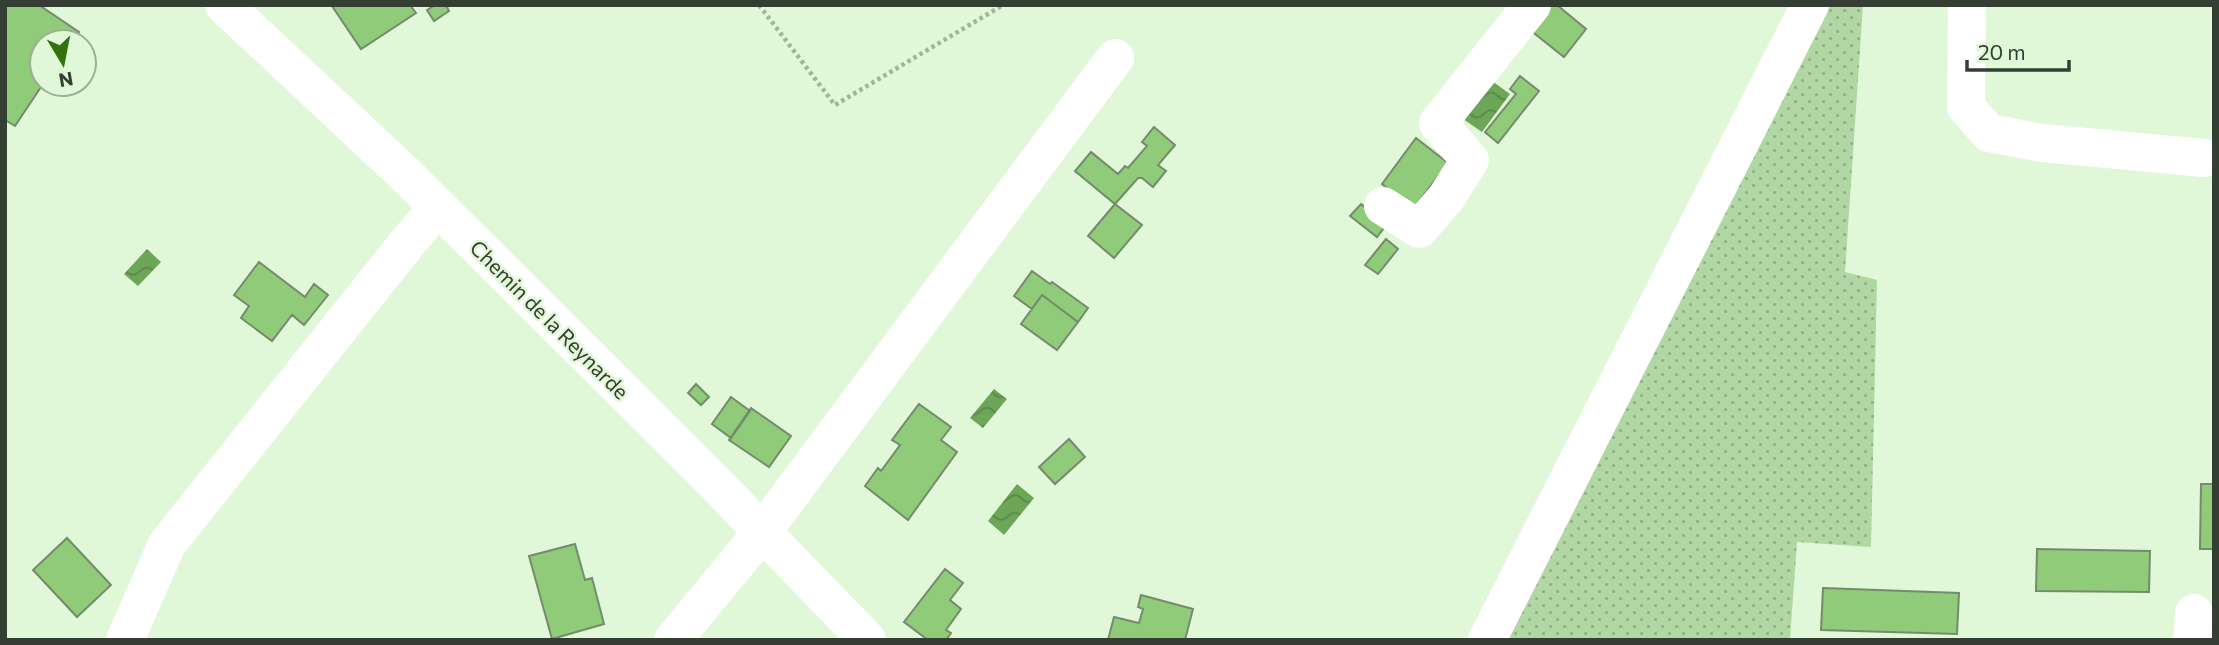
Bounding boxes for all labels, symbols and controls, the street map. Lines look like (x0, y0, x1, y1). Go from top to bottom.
north arrow (28, 28, 98, 98)
scale bar (1967, 28, 2068, 72)
text: 20 m (1978, 39, 2026, 64)
text: N (57, 68, 75, 93)
street label: Chemin de la Reynarde (465, 234, 635, 404)

